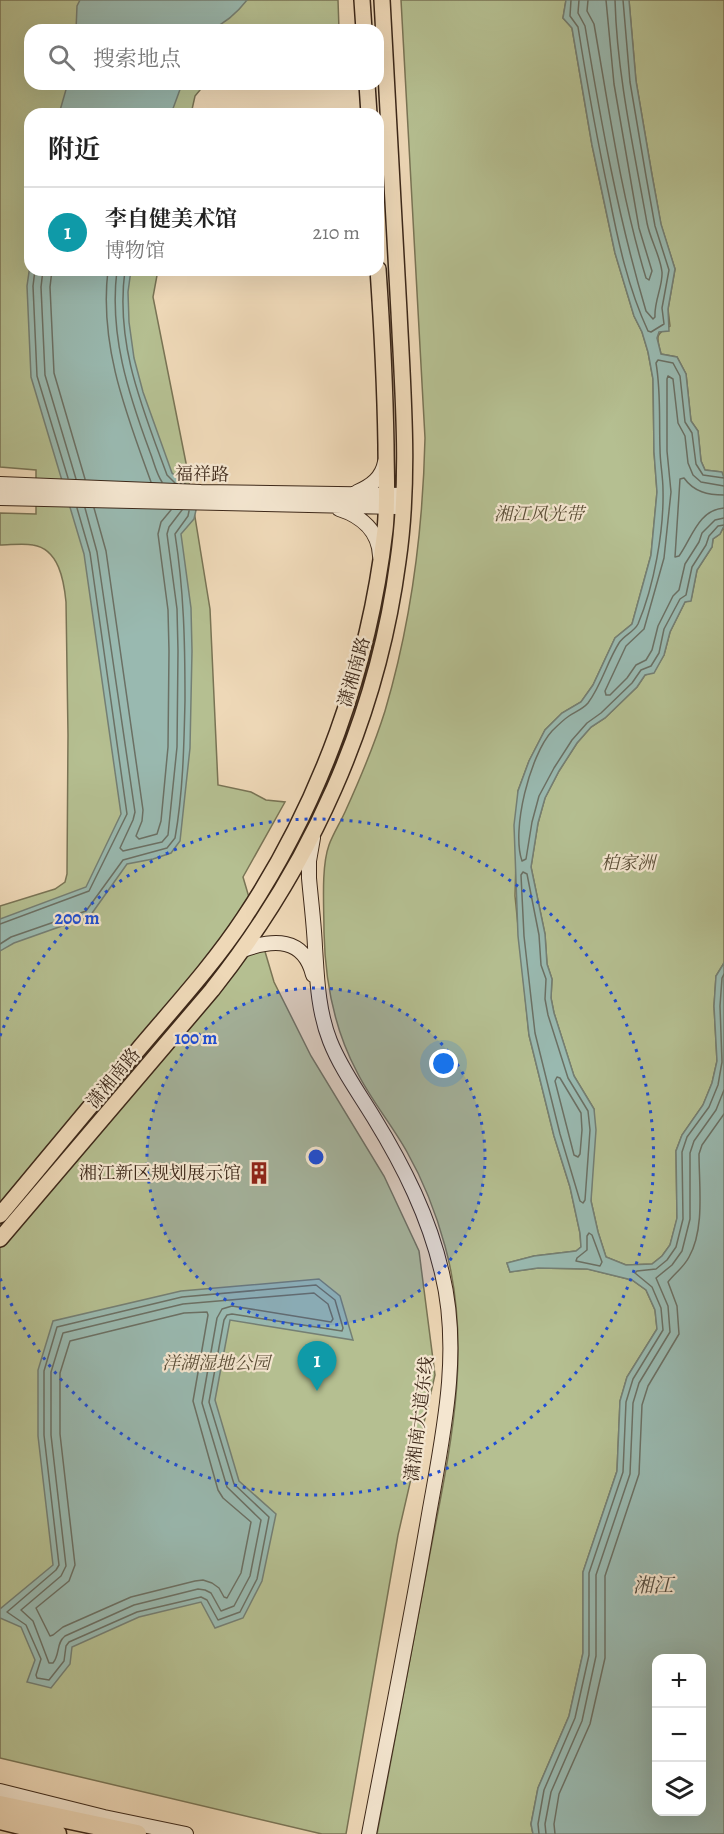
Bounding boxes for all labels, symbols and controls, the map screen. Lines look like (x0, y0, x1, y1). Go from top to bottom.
search box (24, 24, 384, 90)
icon: search (45, 41, 78, 74)
text: 搜索地点 (93, 44, 181, 74)
text: 附近 (48, 132, 100, 167)
text: 李自健美术馆 (105, 204, 237, 234)
text: 1 (64, 219, 71, 246)
text: 210 m (312, 219, 360, 246)
text: 博物馆 (105, 237, 165, 264)
street label: 福祥路 (175, 462, 229, 486)
park label: 湘江风光带 (494, 502, 587, 526)
street label: 潇湘南路 (333, 634, 375, 710)
park label: 柏家洲 (601, 851, 658, 875)
text: 200 m (54, 906, 100, 930)
text: 100 m (175, 1026, 217, 1050)
street label: 潇湘南路 (81, 1043, 145, 1113)
your location (429, 1049, 458, 1078)
centre of rings (306, 1147, 326, 1167)
building icon: 湘江新区规划展示馆 (246, 1160, 272, 1186)
place label: 湘江新区规划展示馆 (79, 1161, 241, 1185)
pin: 1 (298, 1342, 336, 1391)
park label: 洋湖湿地公园 (162, 1351, 273, 1375)
street label: 潇湘南大道东线 (399, 1355, 439, 1483)
water label: 湘江 (633, 1572, 676, 1599)
map controls (652, 1654, 706, 1816)
button: + (652, 1654, 706, 1708)
button: − (652, 1708, 706, 1762)
button: layers (652, 1762, 706, 1816)

